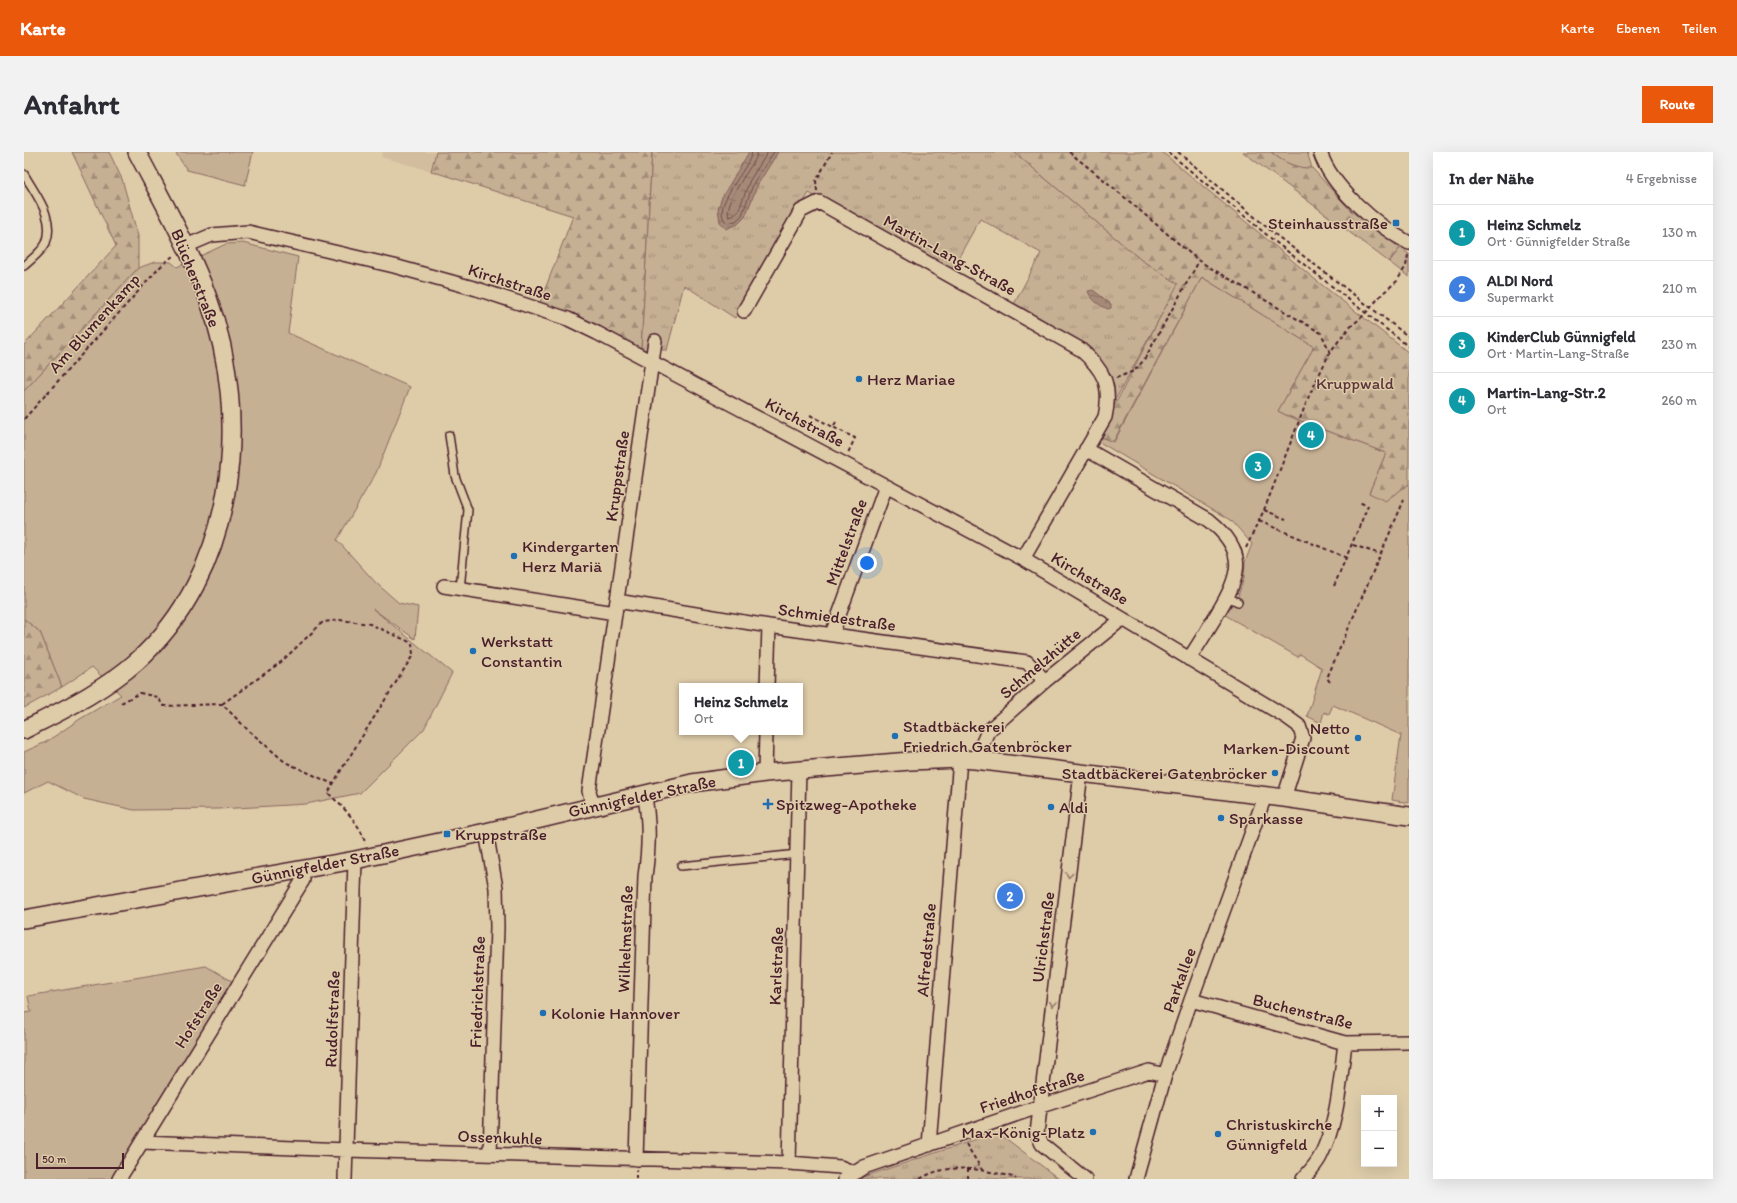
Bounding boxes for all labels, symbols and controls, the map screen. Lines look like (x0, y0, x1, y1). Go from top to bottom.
text: Karte (20, 17, 66, 40)
text: Karte (1561, 20, 1594, 37)
text: Ebenen (1616, 20, 1660, 37)
text: Teilen (1682, 20, 1717, 37)
button: Route (1642, 86, 1713, 123)
text: Anfahrt (24, 87, 119, 121)
text: In der Nähe (1449, 168, 1534, 188)
text: 4 Ergebnisse (1626, 171, 1697, 186)
street label: Martin-Lang-Straße (880, 210, 1020, 300)
place label: Steinhausstraße (1268, 213, 1388, 233)
text: Heinz Schmelz (1487, 216, 1581, 234)
marker: Steinhausstraße (1391, 218, 1401, 228)
text: 1 (1459, 225, 1465, 240)
text: 130 m (1662, 225, 1697, 240)
street label: Blücherstraße (167, 226, 225, 330)
text: Ort · Günnigfelder Straße (1487, 234, 1630, 249)
street label: Kirchstraße (466, 259, 554, 305)
street label: Am Blumenkamp (44, 269, 144, 377)
text: ALDI Nord (1487, 272, 1553, 290)
text: 2 (1459, 281, 1465, 296)
text: 210 m (1662, 281, 1697, 296)
text: Supermarkt (1487, 290, 1554, 305)
text: KinderClub Günnigfeld (1487, 328, 1636, 346)
text: 3 (1458, 337, 1466, 352)
text: 230 m (1661, 337, 1697, 352)
text: Ort · Martin-Lang-Straße (1487, 346, 1629, 361)
place label: Herz Mariae (867, 369, 955, 389)
park label: Kruppwald (1316, 373, 1395, 393)
marker: Herz Mariae (854, 374, 864, 384)
text: Martin-Lang-Str.2 (1487, 384, 1606, 402)
street label: Kirchstraße (762, 393, 848, 451)
text: 4 (1458, 393, 1466, 408)
text: 260 m (1661, 393, 1697, 408)
text: Ort (1487, 402, 1506, 417)
pin: 4 (1298, 420, 1324, 450)
street label: Kruppstraße (601, 429, 633, 523)
pin: 3 (1245, 451, 1271, 481)
street label: Mittelstraße (821, 496, 871, 588)
place label: Kindergarten Herz Mariä (522, 536, 619, 576)
street label: Kirchstraße (1048, 547, 1132, 609)
marker: Kindergarten Herz Mariä (509, 551, 519, 561)
your location (857, 553, 877, 573)
street label: Schmiedestraße (777, 599, 897, 635)
street label: Schmelzhütte (995, 623, 1085, 703)
place label: Werkstatt Constantin (481, 631, 563, 671)
marker: Werkstatt Constantin (468, 646, 478, 656)
popup (679, 683, 803, 735)
text: Heinz Schmelz (694, 693, 788, 711)
text: Ort (694, 711, 713, 726)
place label: Stadtbäckerei Friedrich Gatenbröcker (903, 716, 1072, 756)
place label: Netto Marken-Discount (1223, 718, 1350, 758)
marker: Stadtbäckerei Friedrich Gatenbröcker (890, 731, 900, 741)
marker: Netto Marken-Discount (1353, 733, 1363, 743)
pin: 1 (728, 748, 754, 778)
place label: Stadtbäckerei Gatenbröcker (1062, 763, 1268, 783)
marker: Stadtbäckerei Gatenbröcker (1270, 768, 1280, 778)
street label: Günnigfelder Straße (566, 771, 718, 821)
place label: Spitzweg-Apotheke (776, 794, 917, 814)
place label: Aldi (1059, 797, 1088, 817)
marker: Spitzweg-Apotheke (763, 799, 773, 809)
marker: Aldi (1046, 802, 1056, 812)
place label: Sparkasse (1229, 808, 1303, 828)
marker: Sparkasse (1216, 813, 1226, 823)
place label: Kruppstraße (455, 824, 547, 844)
marker: Kruppstraße (442, 829, 452, 839)
street label: Günnigfelder Straße (249, 840, 401, 888)
one-way arrow (1065, 872, 1074, 878)
pin: 2 (997, 881, 1023, 911)
street label: Wilhelmstraße (613, 885, 637, 993)
street label: Ulrichstraße (1027, 890, 1059, 984)
street label: Alfredstraße (912, 902, 940, 998)
street label: Karlstraße (765, 926, 787, 1006)
street label: Friedrichstraße (465, 935, 489, 1049)
street label: Parkallee (1158, 945, 1200, 1015)
street label: Rudolfstraße (320, 970, 344, 1068)
street label: Hofstraße (170, 978, 226, 1052)
street label: Buchenstraße (1251, 989, 1355, 1033)
one-way arrow (1049, 1001, 1058, 1007)
place label: Kolonie Hannover (551, 1003, 680, 1023)
marker: Kolonie Hannover (538, 1008, 548, 1018)
street label: Friedhofstraße (977, 1065, 1087, 1117)
map controls (1361, 1095, 1397, 1167)
button: + (1361, 1095, 1397, 1131)
place label: Christuskirche Günnigfeld (1226, 1114, 1332, 1154)
place label: Max-König-Platz (961, 1122, 1085, 1142)
street label: Ossenkuhle (457, 1126, 543, 1148)
marker: Max-König-Platz (1088, 1127, 1098, 1137)
marker: Christuskirche Günnigfeld (1213, 1129, 1223, 1139)
button: − (1361, 1131, 1397, 1167)
scale bar (36, 1151, 124, 1170)
text: 50 m (42, 1153, 66, 1166)

